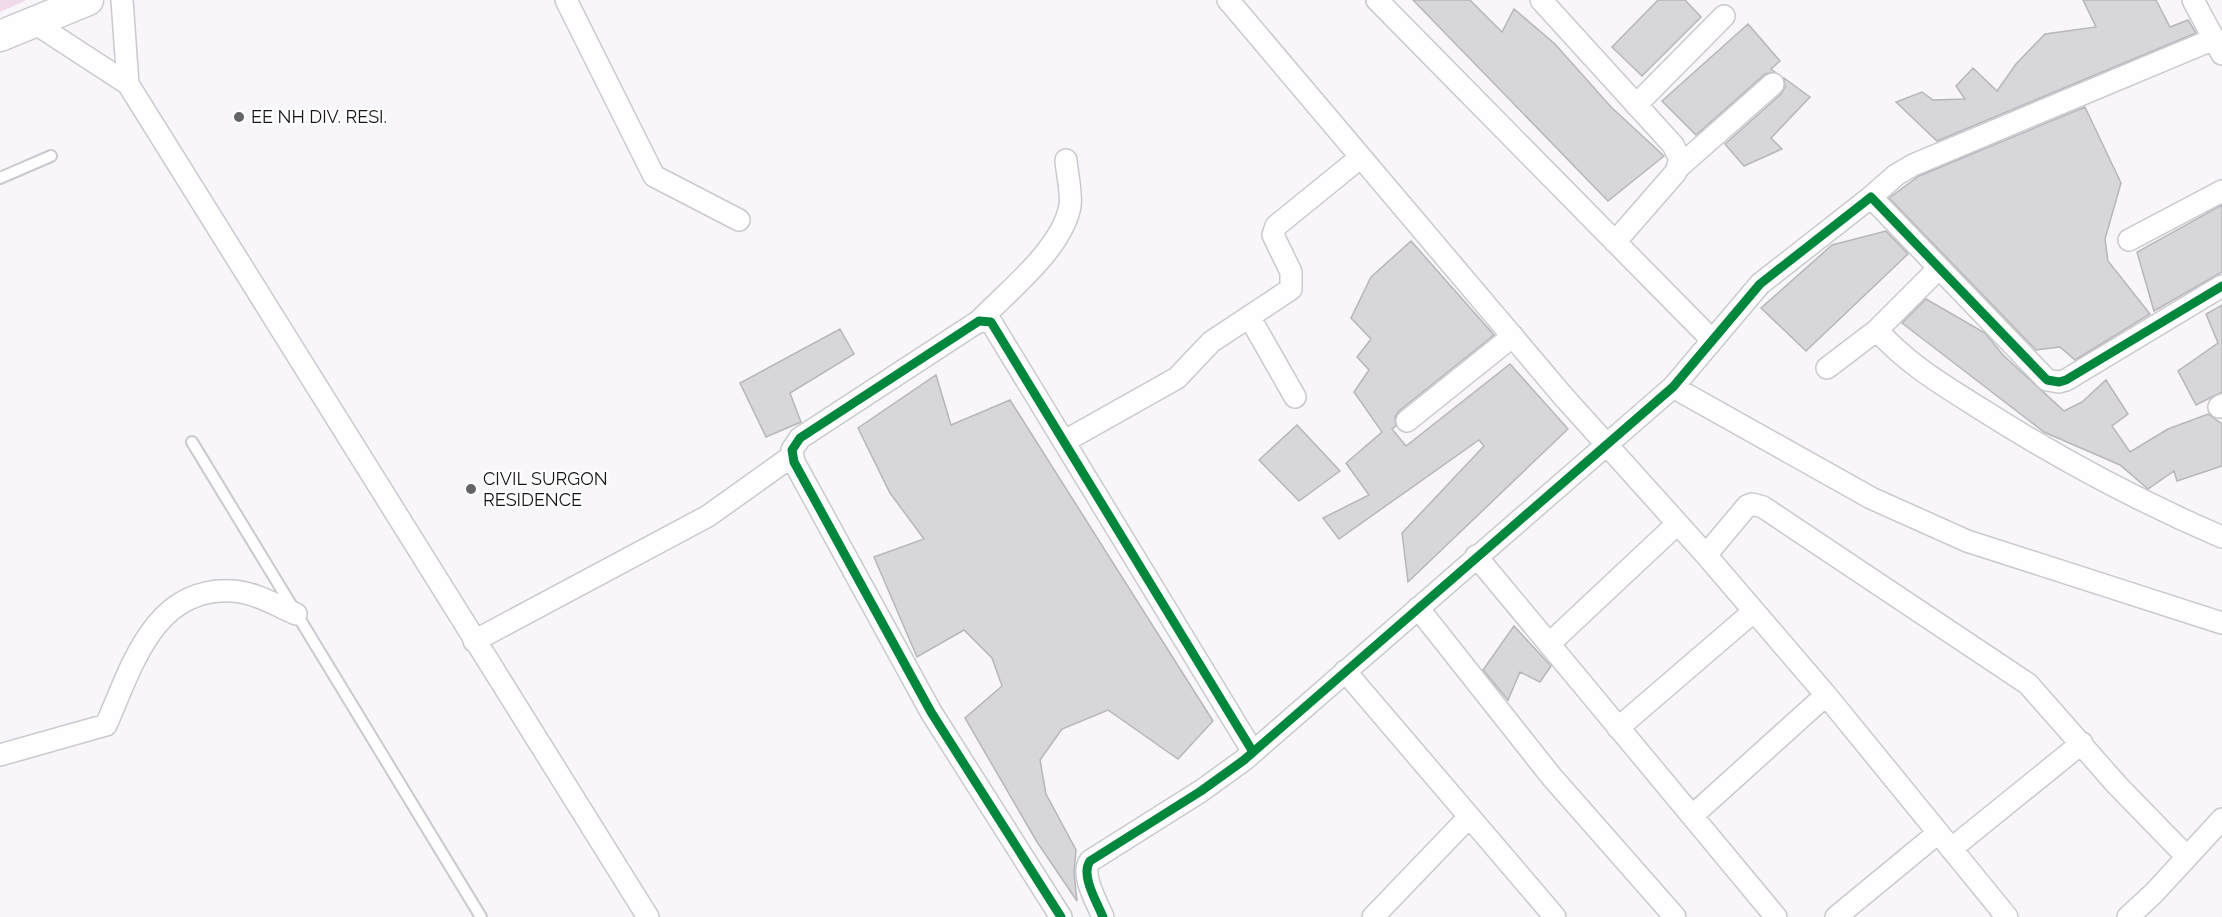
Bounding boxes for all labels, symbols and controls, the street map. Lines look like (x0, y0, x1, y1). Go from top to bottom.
place label: EE NH DIV. RESI. (251, 106, 387, 127)
marker: EE NH DIV. RESI. (232, 110, 246, 124)
place label: CIVIL SURGON RESIDENCE (483, 468, 608, 510)
marker: CIVIL SURGON RESIDENCE (464, 482, 478, 496)

